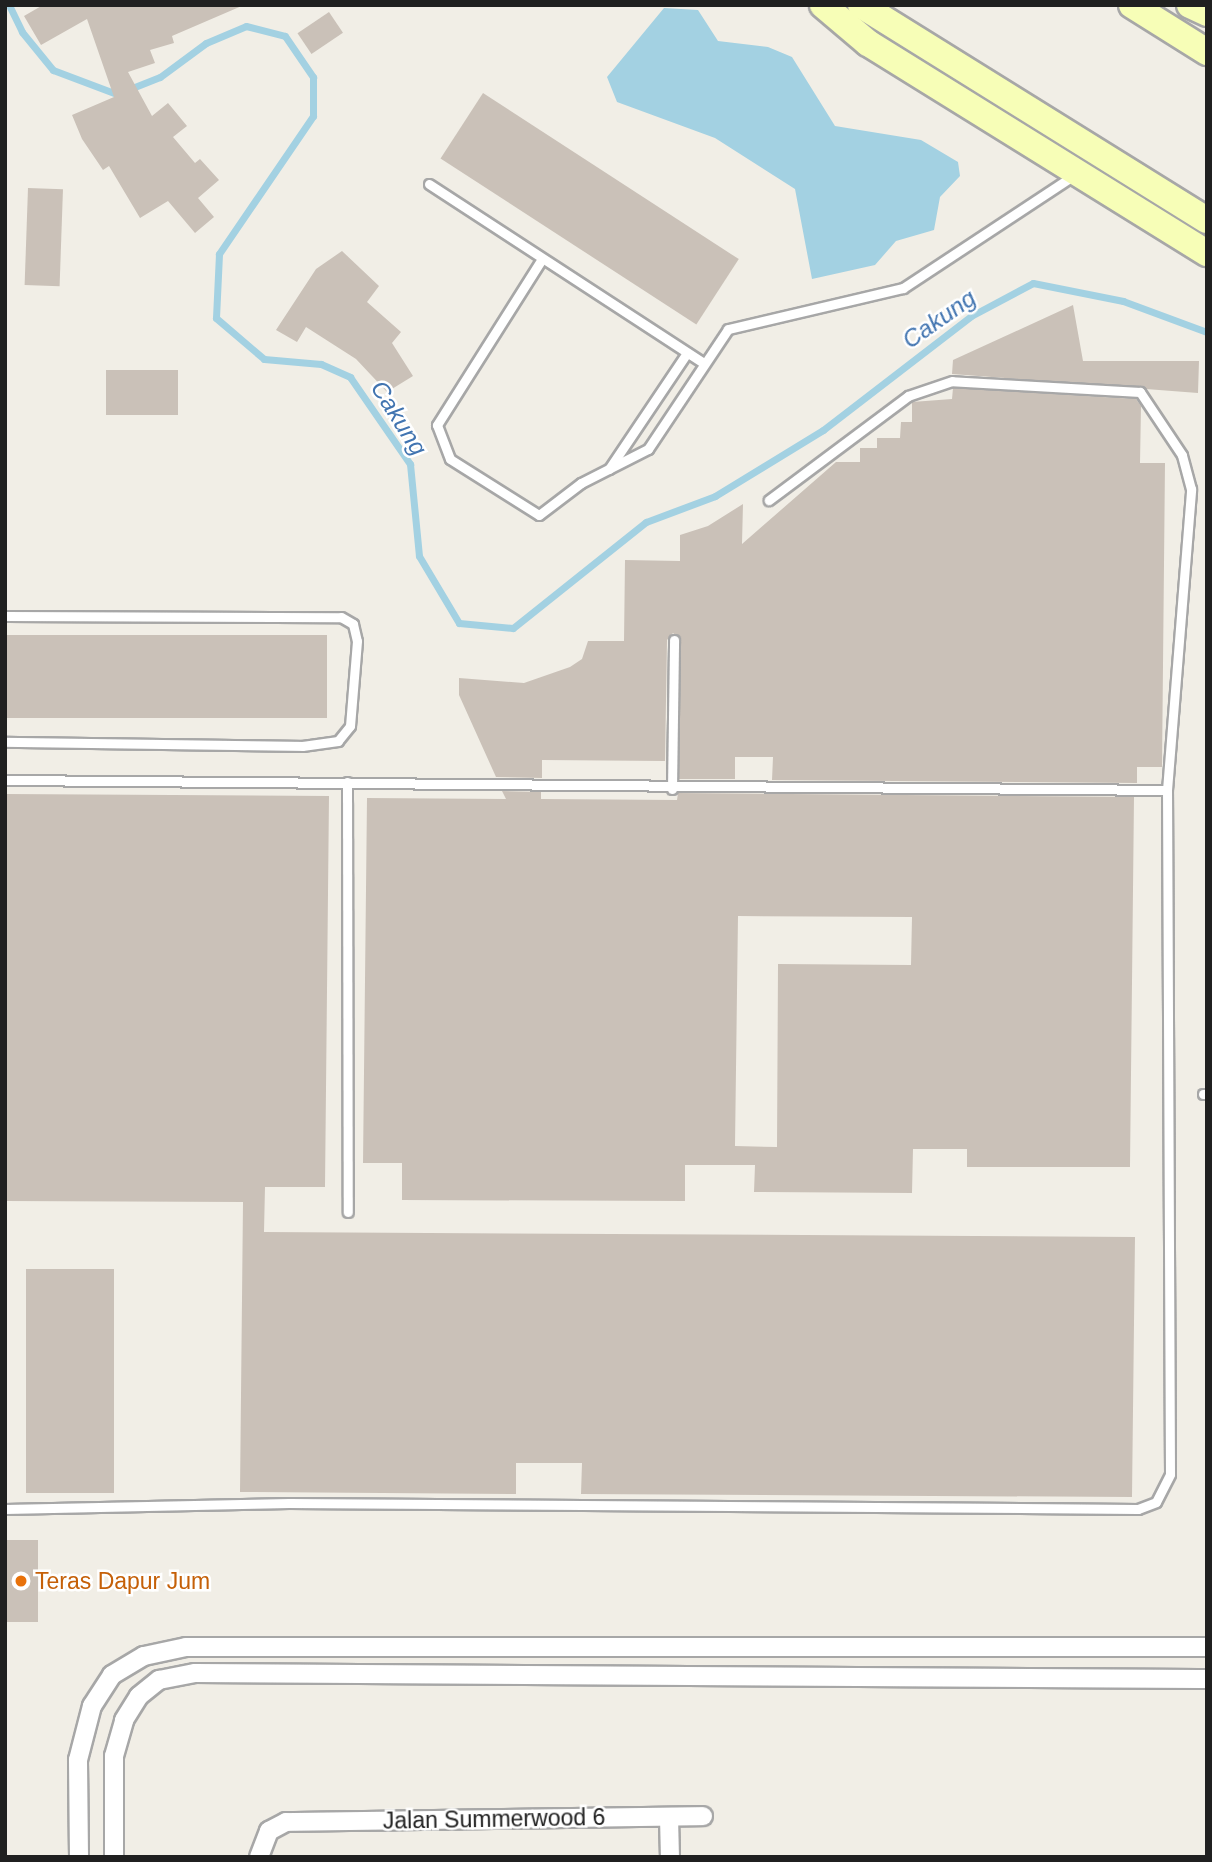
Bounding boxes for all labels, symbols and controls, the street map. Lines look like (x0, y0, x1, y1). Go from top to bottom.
water label: Cakung (897, 283, 981, 355)
water label: Cakung (365, 375, 433, 461)
place label: Teras Dapur Jum (35, 1567, 210, 1595)
marker: Teras Dapur Jum (13, 1573, 29, 1589)
street label: Jalan Summerwood 6 (383, 1803, 605, 1835)

